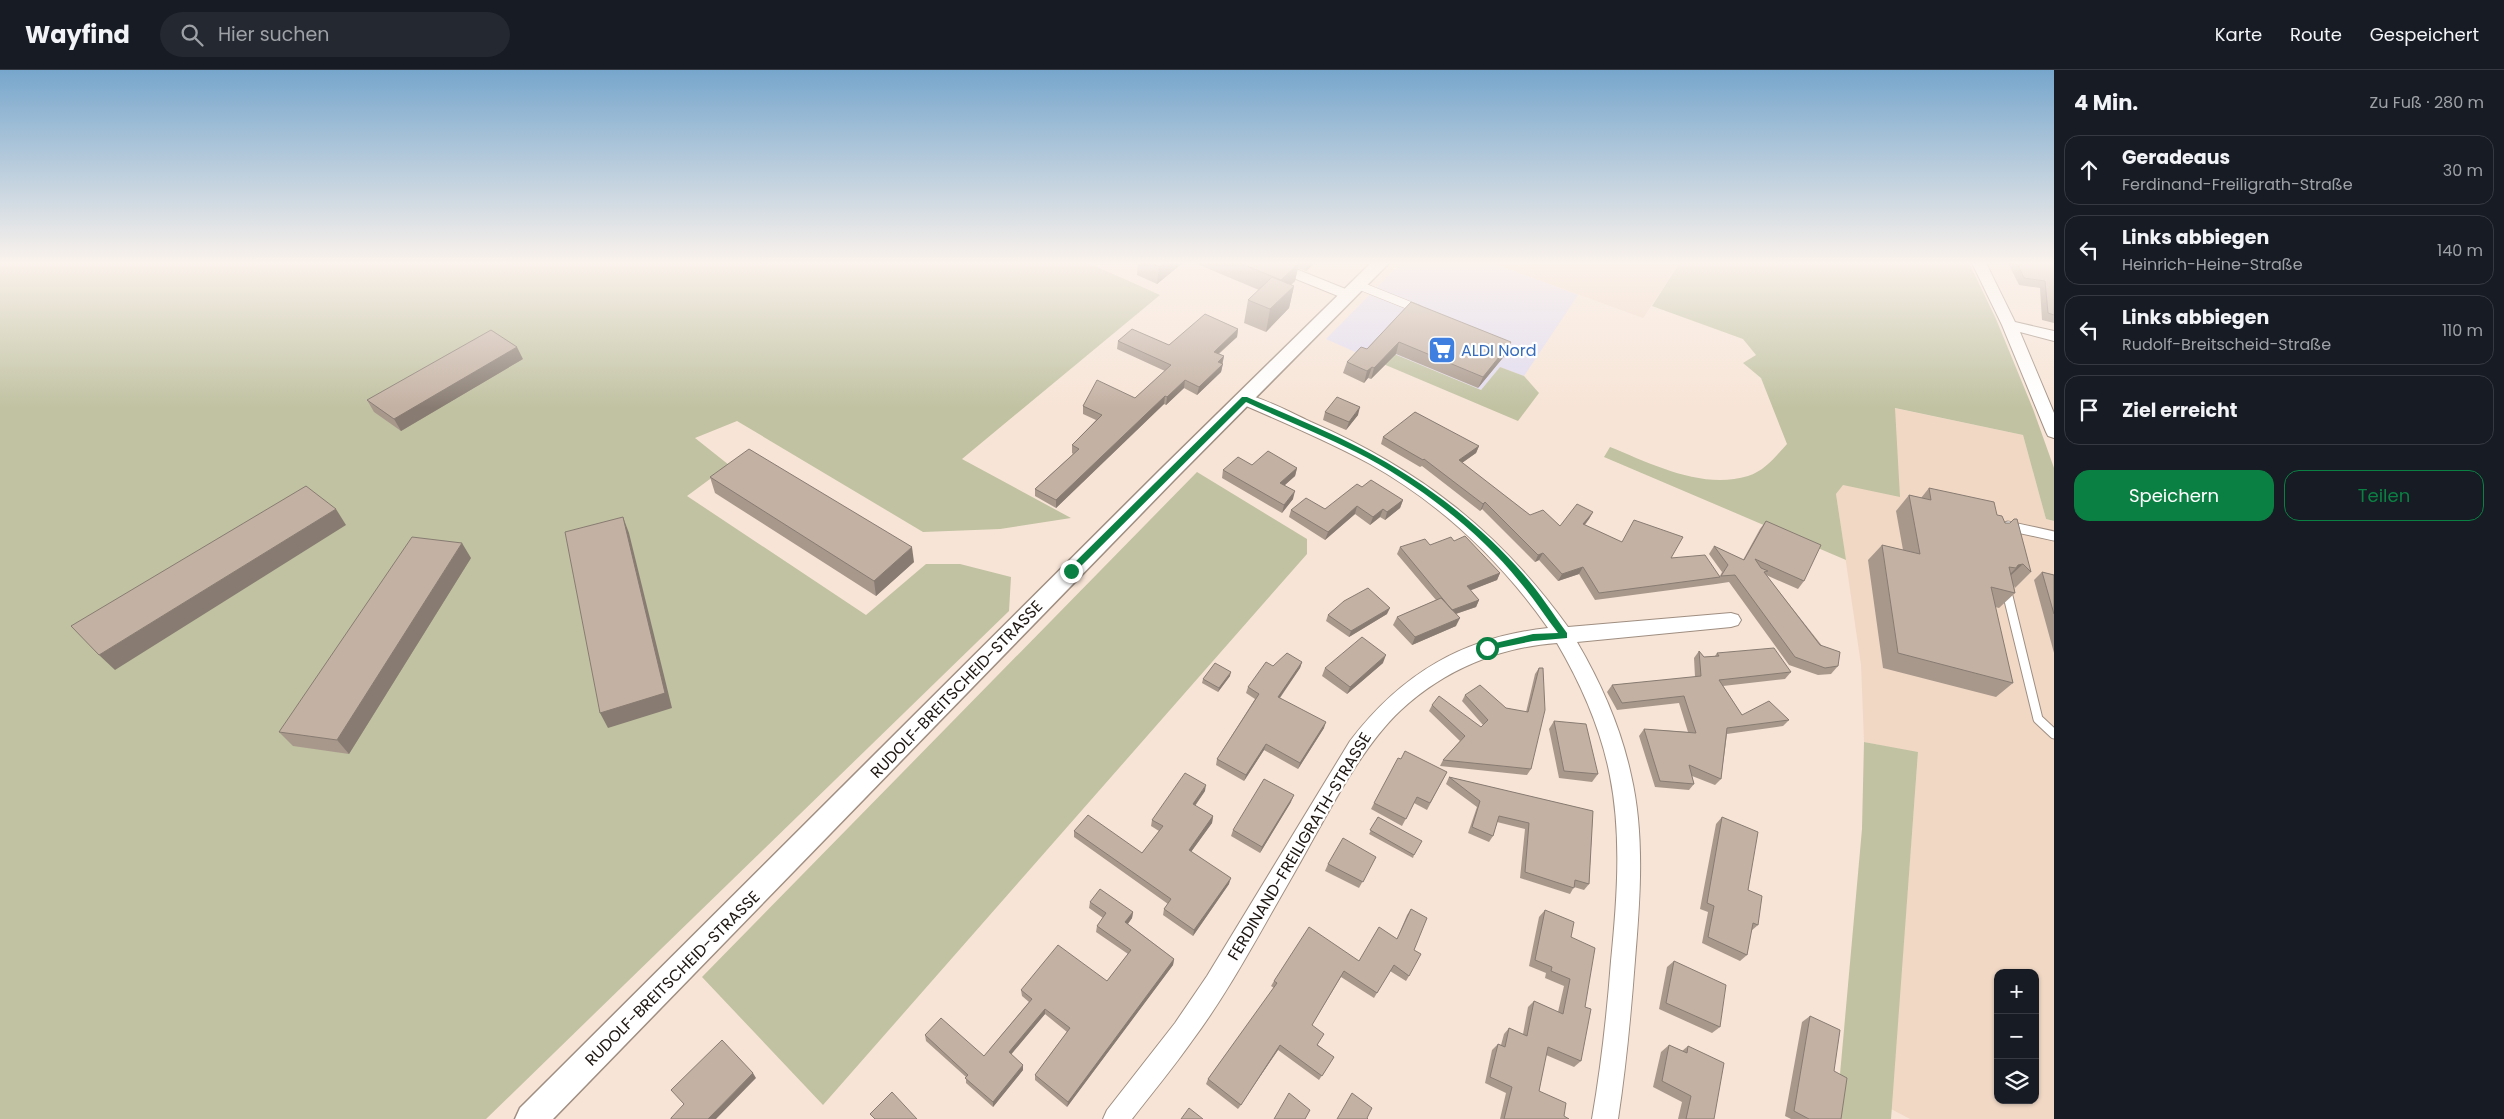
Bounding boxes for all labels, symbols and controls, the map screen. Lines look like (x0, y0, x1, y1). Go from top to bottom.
search box (160, 12, 510, 57)
text: Wayfind (25, 18, 130, 51)
icon: search (178, 21, 206, 49)
text: Hier suchen (218, 21, 329, 48)
text: Karte (2215, 22, 2262, 47)
text: Route (2290, 22, 2342, 47)
text: Gespeichert (2370, 22, 2479, 47)
text: 4 Min. (2074, 88, 2138, 117)
text: Zu Fuß · 280 m (2370, 91, 2484, 114)
text: Geradeaus (2122, 144, 2230, 171)
icon: ahead (2075, 156, 2103, 184)
text: 30 m (2443, 159, 2483, 182)
text: Ferdinand-Freiligrath-Straße (2122, 173, 2353, 196)
text: Links abbiegen (2122, 224, 2269, 251)
icon: left (2075, 236, 2103, 264)
text: 140 m (2437, 239, 2483, 262)
text: Heinrich-Heine-Straße (2122, 253, 2303, 276)
text: Links abbiegen (2122, 304, 2269, 331)
icon: left (2075, 316, 2103, 344)
text: 110 m (2442, 319, 2483, 342)
text: Rudolf-Breitscheid-Straße (2122, 333, 2331, 356)
supermarket icon: ALDI Nord (1427, 335, 1457, 365)
place label: ALDI Nord (1461, 339, 1537, 362)
icon: arrive (2075, 396, 2103, 424)
text: Ziel erreicht (2122, 397, 2238, 424)
button: Speichern (2074, 470, 2274, 521)
button: Teilen (2284, 470, 2484, 521)
route end (1060, 560, 1083, 583)
street label: RUDOLF-BREITSCHEID-STRASSE (865, 595, 1048, 783)
route start (1476, 637, 1499, 660)
street label: FERDINAND-FREILIGRATH-STRASSE (1222, 728, 1377, 965)
street label: RUDOLF-BREITSCHEID-STRASSE (580, 886, 765, 1071)
map controls (1994, 969, 2039, 1104)
button: + (1994, 969, 2039, 1014)
button: − (1994, 1014, 2039, 1059)
button: layers (1994, 1059, 2039, 1104)

